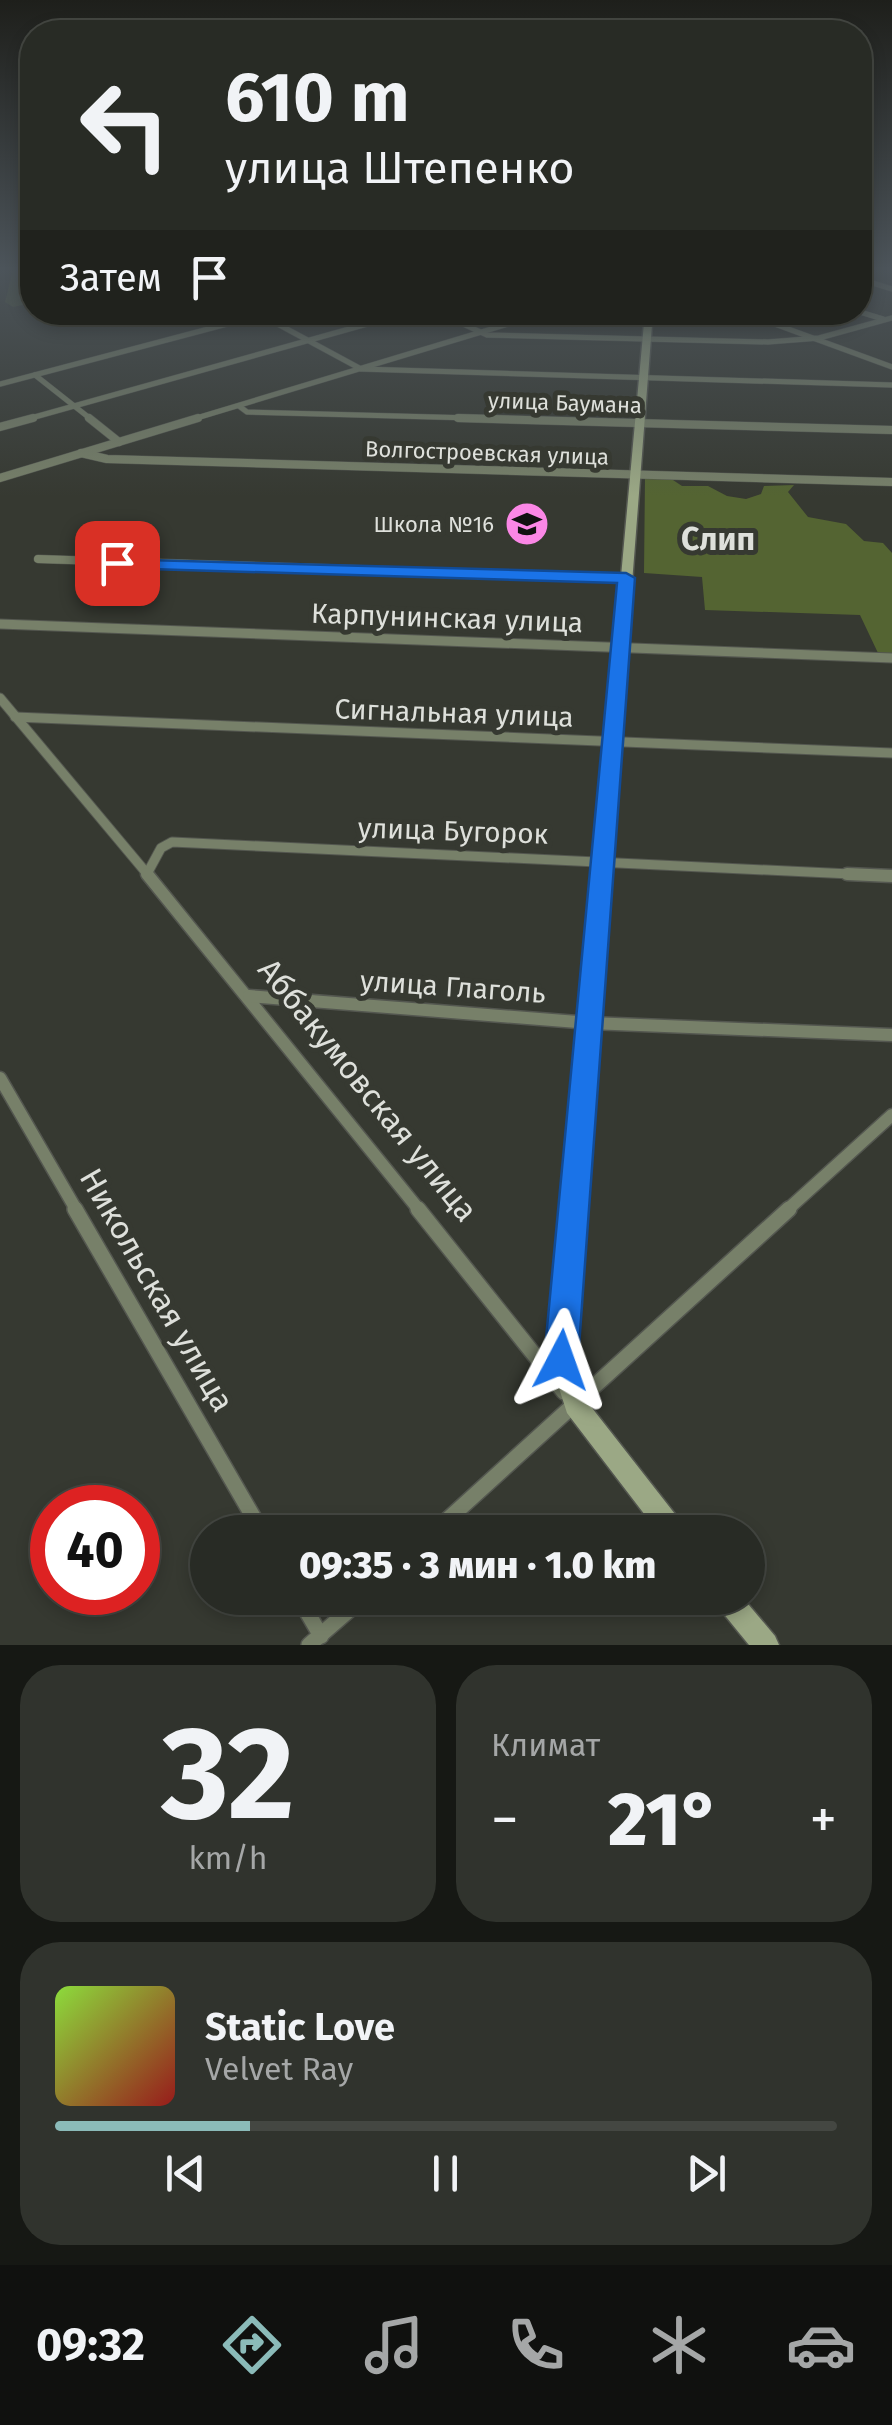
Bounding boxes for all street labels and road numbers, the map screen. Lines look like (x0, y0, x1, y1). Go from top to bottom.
street label: улица Баумана (488, 387, 642, 419)
street label: Волгостроевская улица (365, 435, 609, 471)
street label: Карпунинская улица (310, 597, 584, 639)
street label: Сигнальная улица (334, 692, 574, 734)
street label: улица Бугорок (357, 811, 549, 851)
street label: Аббакумовская улица (250, 951, 486, 1229)
street label: улица Глаголь (359, 964, 547, 1010)
street label: Никольская улица (72, 1162, 242, 1418)

